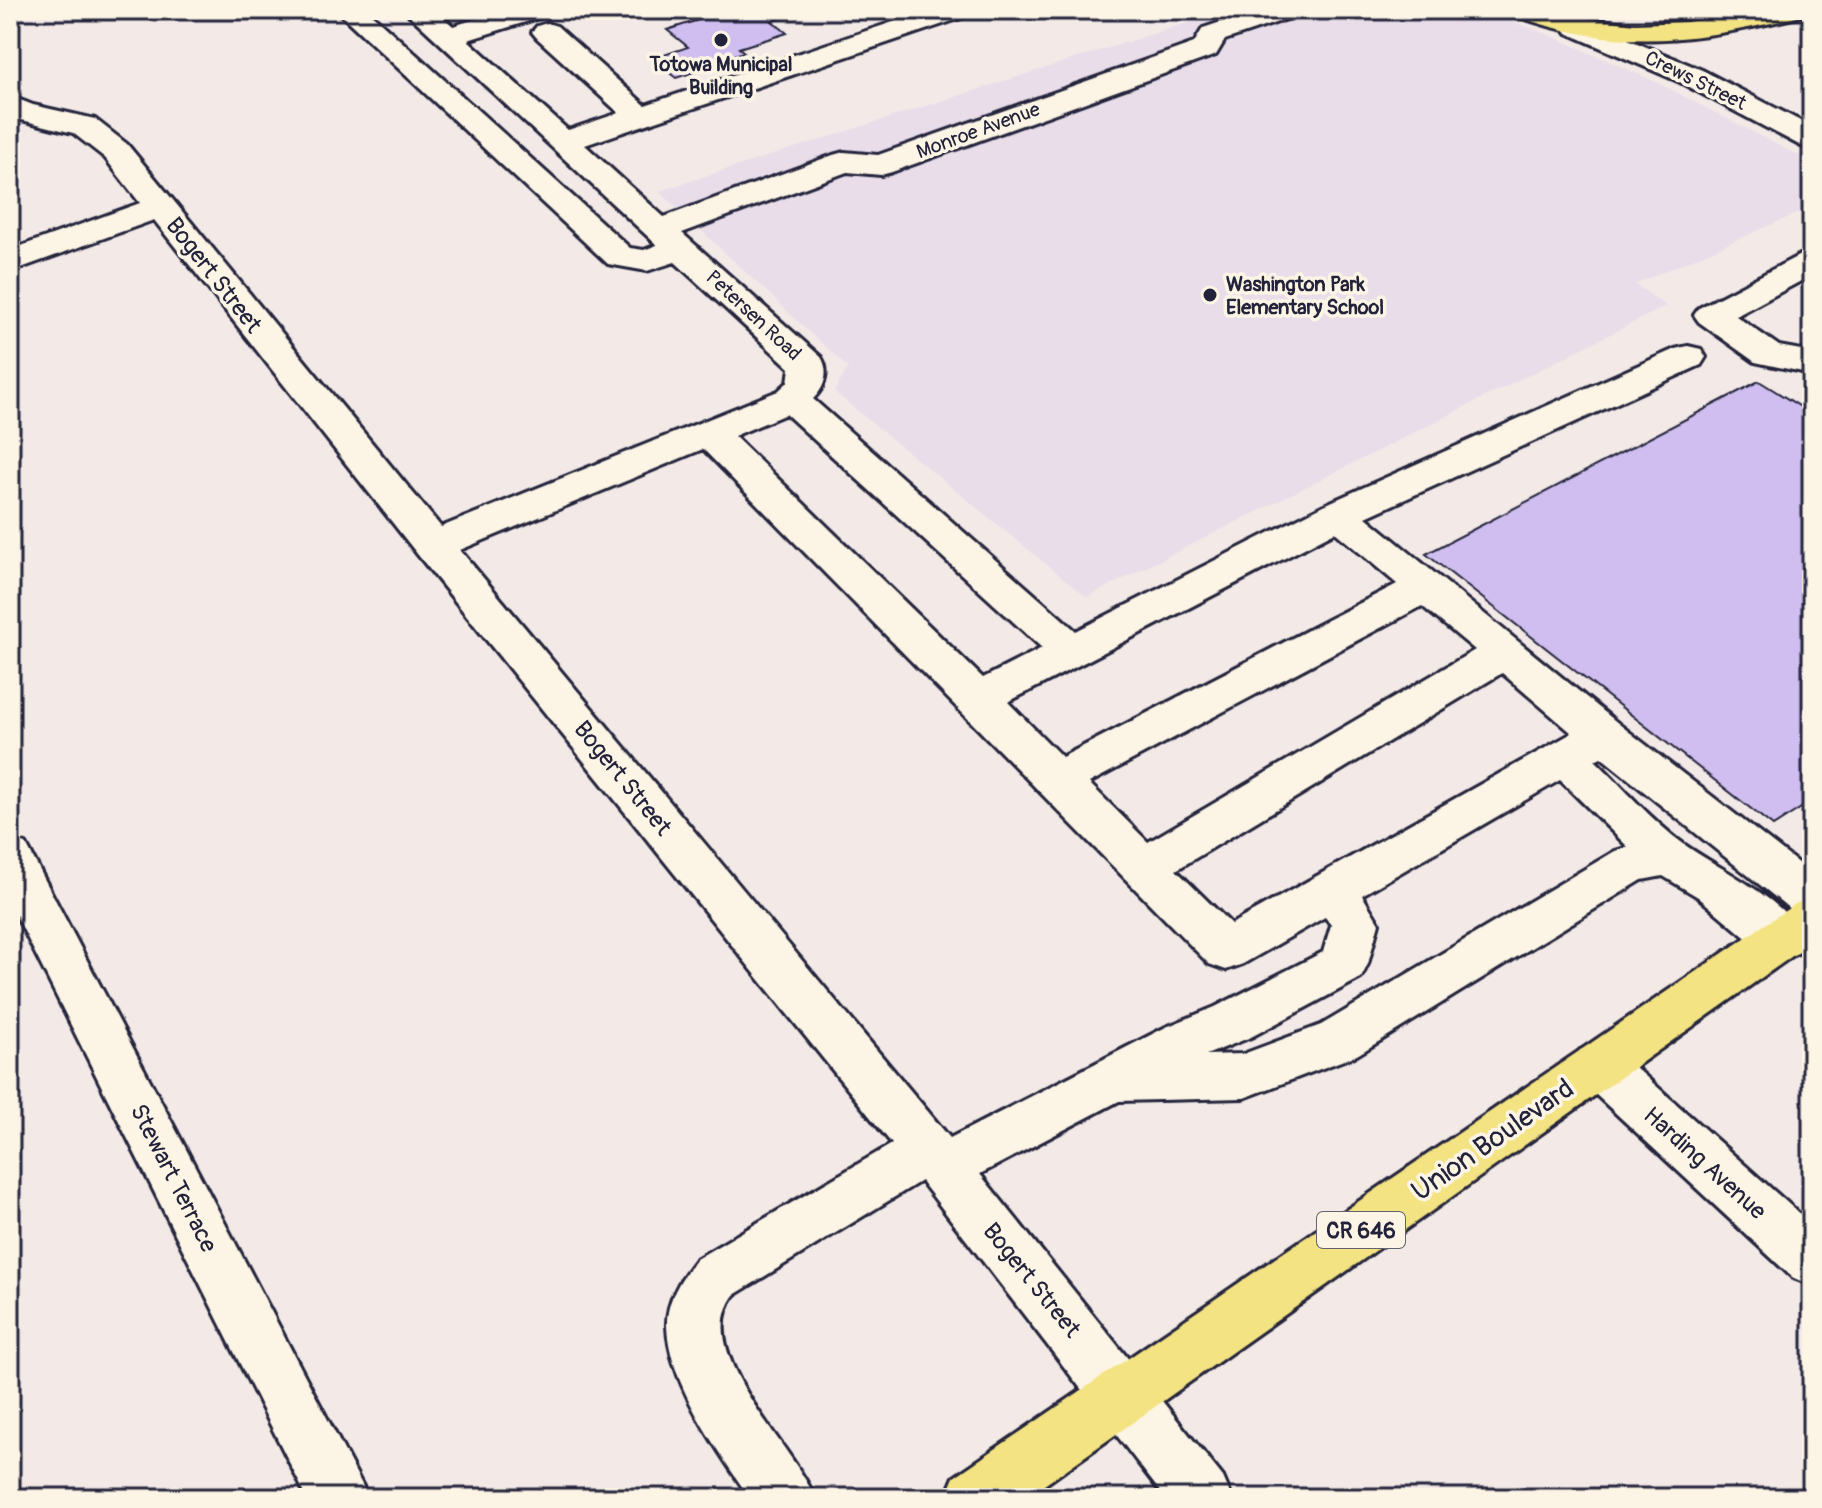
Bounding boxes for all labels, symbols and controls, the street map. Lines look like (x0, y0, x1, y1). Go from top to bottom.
marker: Totowa Municipal Building (712, 31, 730, 49)
street label: Crews Street (1641, 45, 1752, 116)
place label: Totowa Municipal Building (648, 52, 793, 100)
street label: Monroe Avenue (913, 97, 1043, 164)
street label: Bogert Street (159, 212, 268, 339)
street label: Petersen Road (701, 265, 807, 366)
place label: Washington Park Elementary School (1226, 272, 1384, 320)
marker: Washington Park Elementary School (1201, 286, 1219, 304)
street label: Bogert Street (568, 715, 678, 842)
street label: Union Boulevard (1405, 1071, 1581, 1209)
street label: Stewart Terrace (124, 1099, 223, 1257)
street label: Harding Avenue (1637, 1101, 1772, 1226)
road number: CR 646 (1317, 1212, 1405, 1248)
street label: Bogert Street (977, 1217, 1087, 1344)

